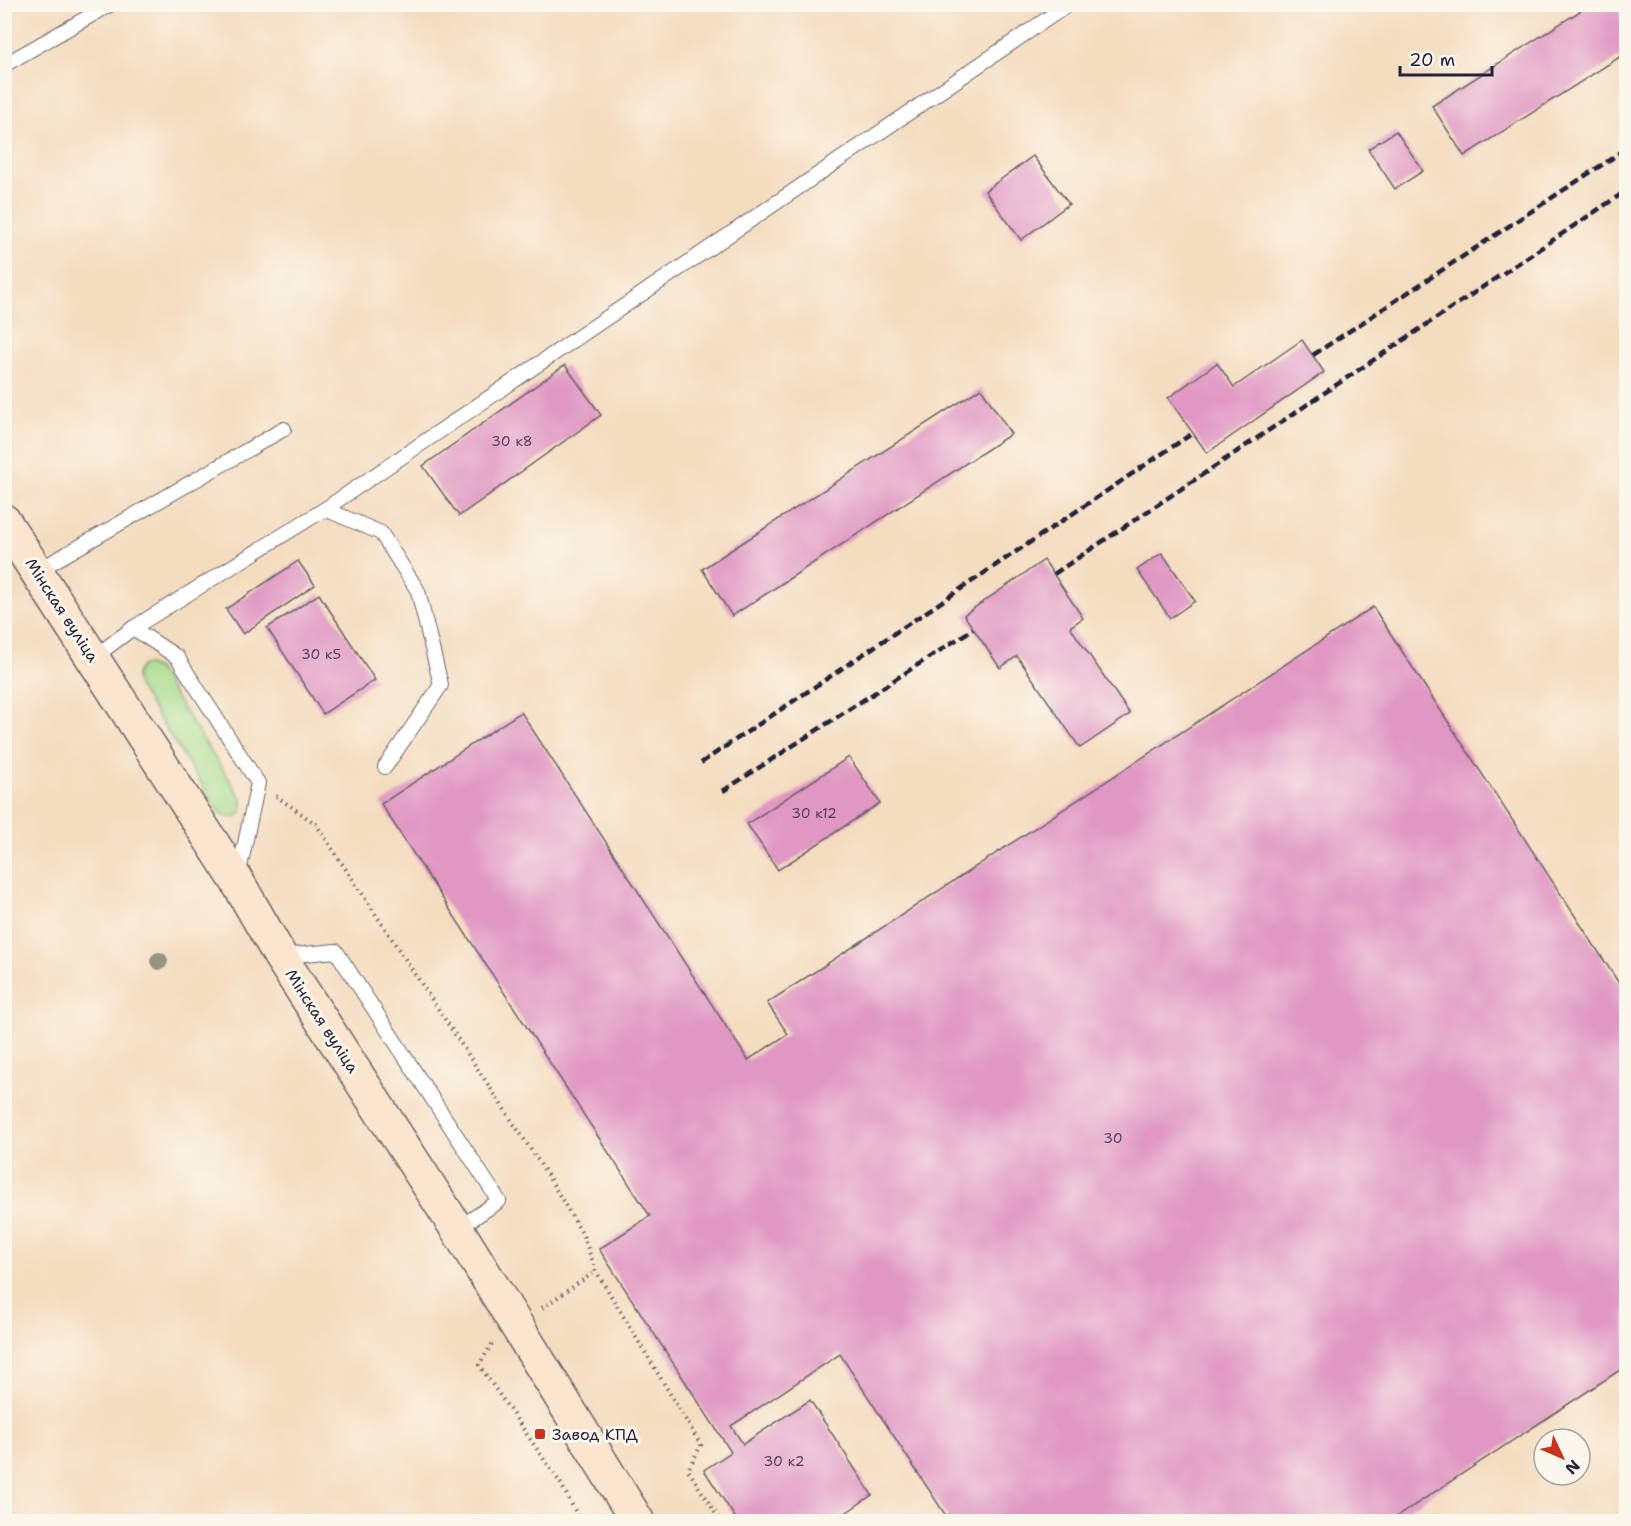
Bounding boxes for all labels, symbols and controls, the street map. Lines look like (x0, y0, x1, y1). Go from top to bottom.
scale bar (1400, 39, 1492, 77)
text: 20 m (1409, 48, 1455, 72)
house number: 30 к8 (491, 432, 533, 450)
street label: Мінская вуліца (20, 554, 104, 666)
house number: 30 к5 (301, 645, 341, 663)
house number: 30 к12 (791, 804, 837, 822)
street label: Мінская вуліца (280, 965, 364, 1077)
house number: 30 (1103, 1129, 1123, 1147)
place label: Завод КПД (552, 1424, 638, 1445)
marker: Завод КПД (533, 1427, 547, 1441)
north arrow (1532, 1427, 1592, 1487)
house number: 30 к2 (764, 1452, 804, 1470)
text: N (1560, 1455, 1584, 1479)

